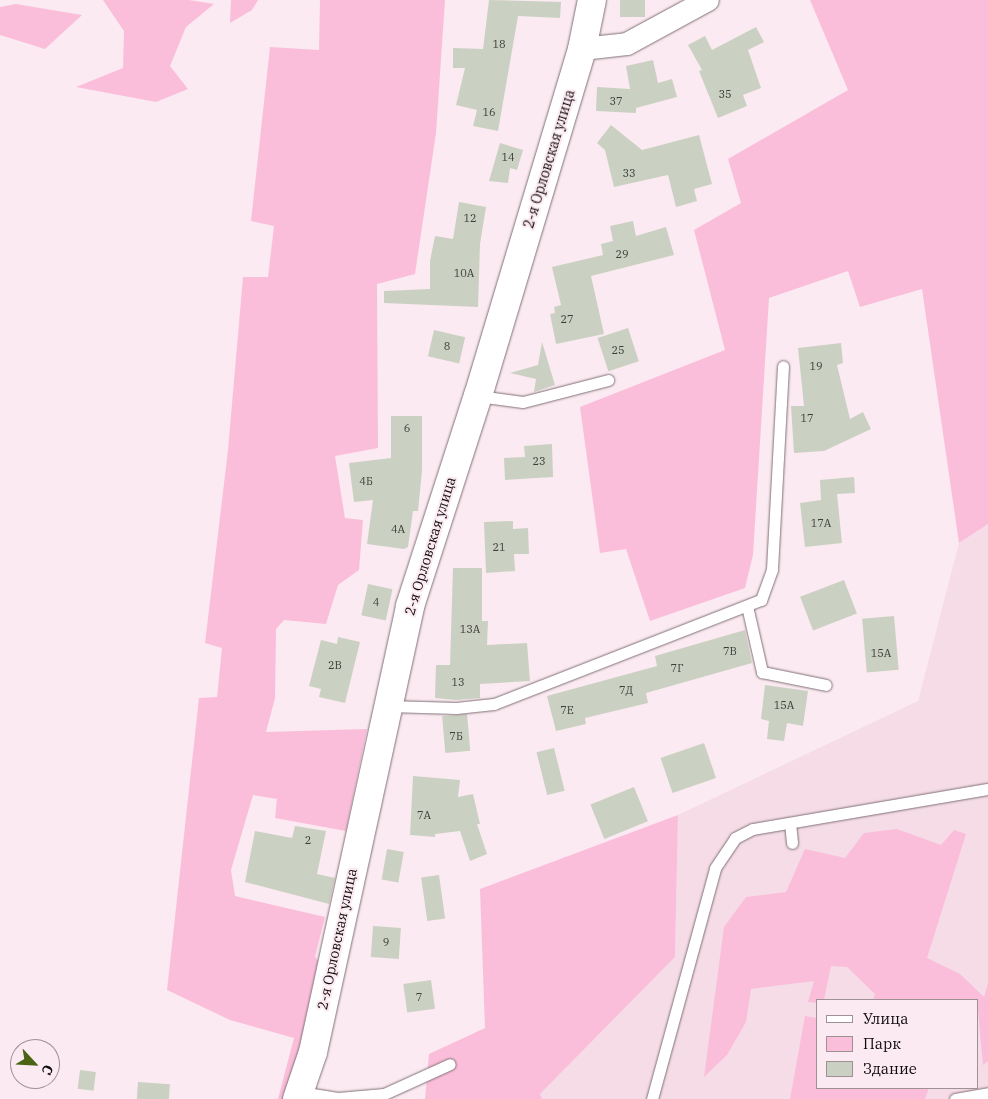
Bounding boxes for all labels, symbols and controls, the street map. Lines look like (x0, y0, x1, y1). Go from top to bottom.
house number: 18 (492, 37, 506, 51)
house number: 35 (718, 87, 732, 101)
street label: 2-я Орловская улица (520, 88, 578, 230)
house number: 37 (609, 94, 623, 108)
house number: 16 (482, 105, 496, 119)
house number: 14 (501, 150, 515, 164)
house number: 33 (622, 166, 636, 180)
house number: 12 (463, 211, 477, 225)
house number: 29 (615, 247, 629, 261)
house number: 10А (454, 266, 474, 280)
house number: 27 (560, 312, 574, 326)
house number: 8 (444, 339, 450, 353)
house number: 25 (611, 343, 625, 357)
house number: 19 (809, 359, 823, 373)
house number: 17 (800, 411, 814, 425)
house number: 6 (404, 421, 410, 435)
house number: 23 (532, 454, 546, 468)
house number: 4Б (359, 474, 373, 488)
street label: 2-я Орловская улица (401, 475, 459, 617)
house number: 17А (811, 516, 831, 530)
house number: 4А (391, 522, 405, 536)
house number: 21 (492, 540, 506, 554)
house number: 4 (373, 595, 379, 609)
house number: 13А (460, 622, 480, 636)
house number: 7В (723, 644, 737, 658)
house number: 15А (871, 646, 891, 660)
house number: 2В (328, 658, 342, 672)
house number: 7Г (671, 661, 683, 675)
house number: 13 (451, 675, 465, 689)
house number: 7Д (619, 683, 633, 697)
house number: 15А (774, 698, 794, 712)
house number: 7Е (560, 703, 574, 717)
house number: 7Б (449, 729, 463, 743)
house number: 7А (417, 808, 431, 822)
house number: 2 (305, 833, 311, 847)
street label: 2-я Орловская улица (314, 867, 360, 1011)
house number: 9 (383, 935, 389, 949)
house number: 7 (416, 990, 422, 1004)
legend (816, 999, 978, 1089)
text: Улица (863, 1009, 908, 1028)
text: Парк (863, 1034, 901, 1053)
north arrow (10, 1039, 60, 1089)
text: Здание (863, 1059, 917, 1078)
text: С (38, 1062, 58, 1078)

